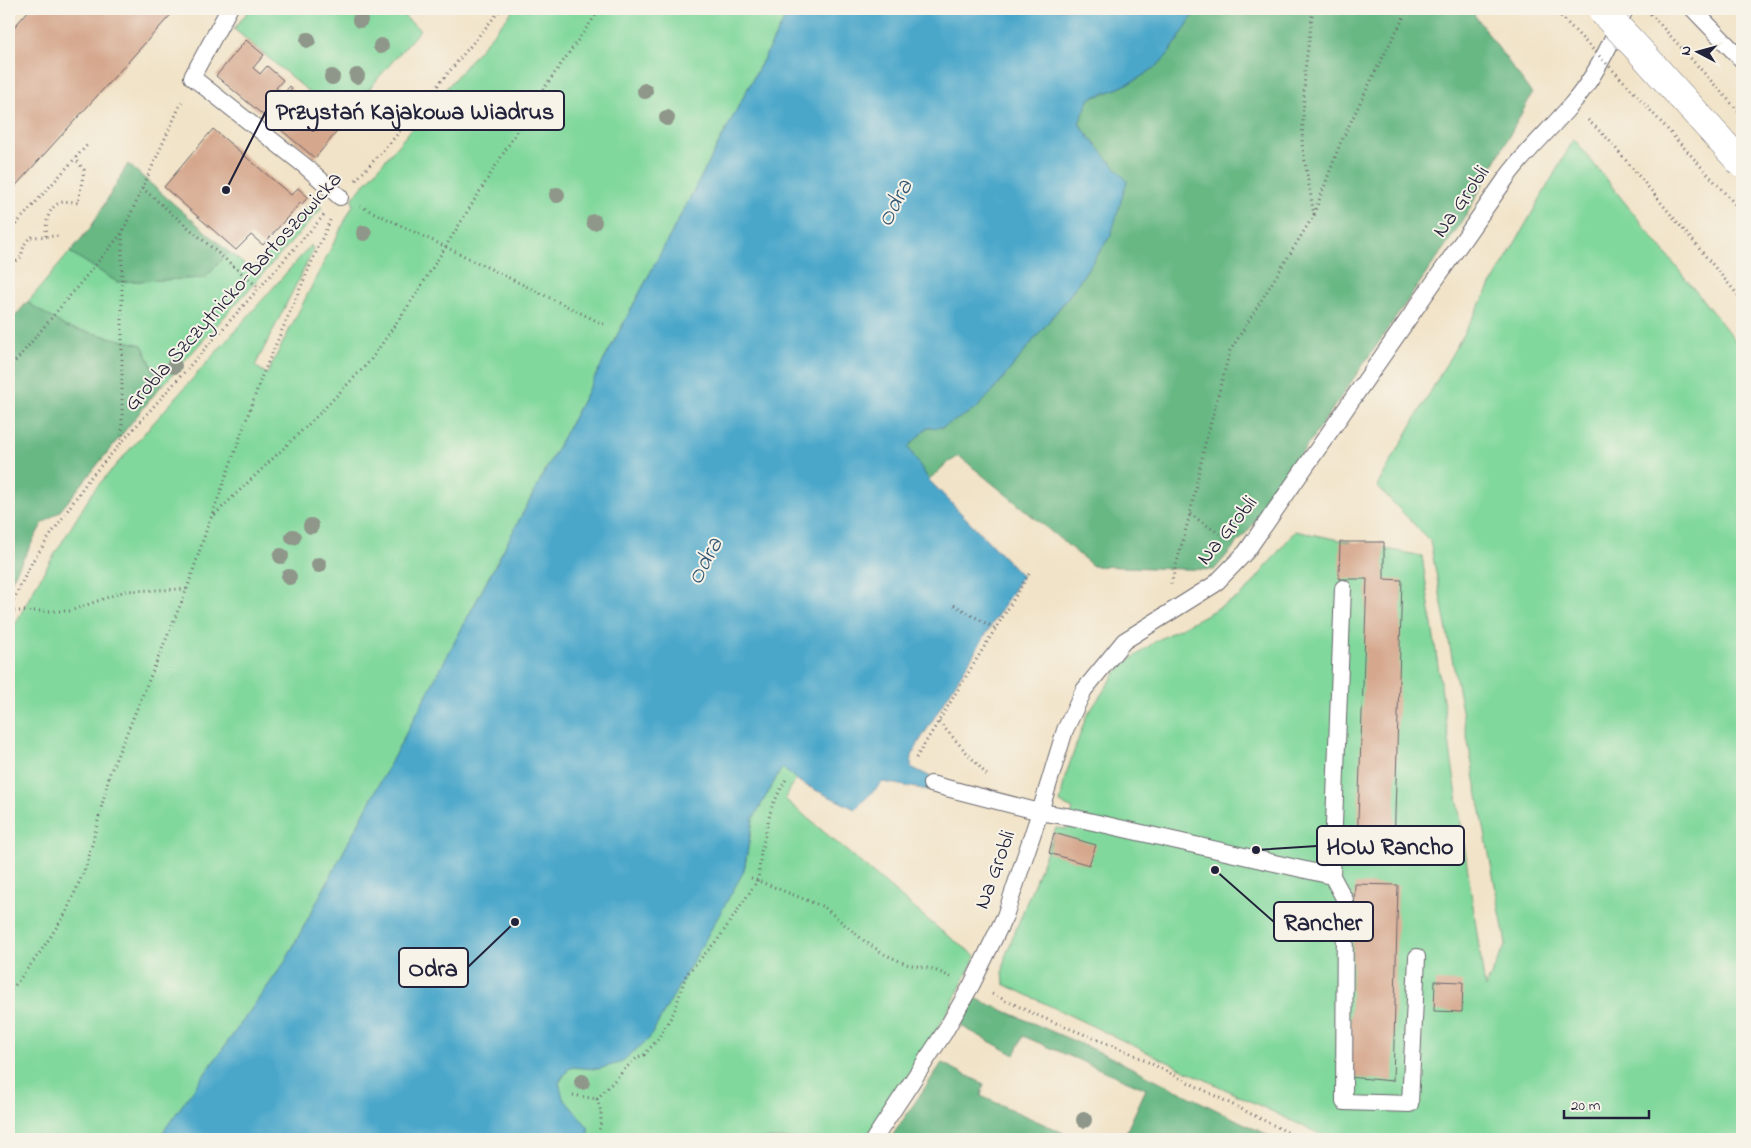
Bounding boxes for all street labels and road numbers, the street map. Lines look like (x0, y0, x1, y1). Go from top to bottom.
street label: Na Grobli (1425, 159, 1499, 245)
street label: Grobla Szczytnicko-Bartoszowicka (117, 165, 351, 420)
street label: Na Grobli (1190, 489, 1266, 573)
street label: Na Grobli (967, 826, 1025, 914)

